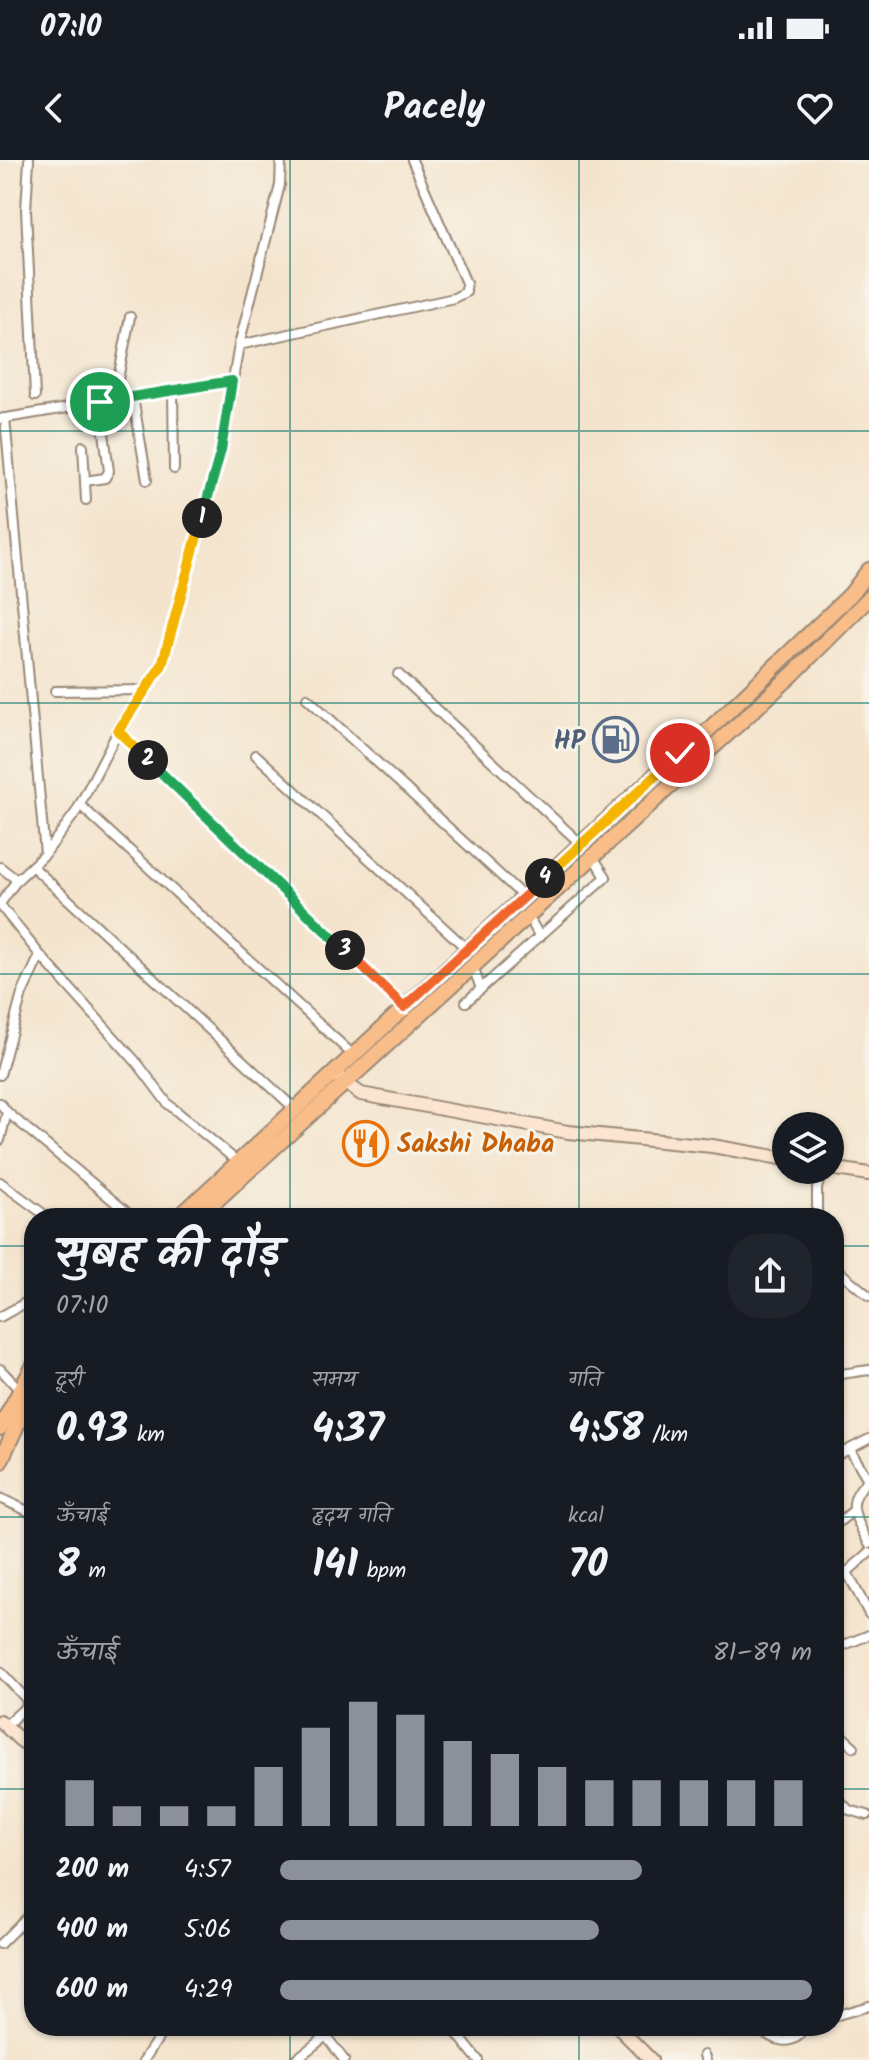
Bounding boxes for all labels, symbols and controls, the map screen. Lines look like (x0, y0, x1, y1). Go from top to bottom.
text: 07:10 (40, 4, 101, 52)
text: Pacely (384, 80, 485, 137)
icon: back (32, 86, 76, 130)
icon: heart (793, 86, 837, 130)
pin (66, 368, 134, 436)
icon: arrive (78, 380, 122, 424)
pin: 1 (182, 498, 222, 538)
text: 1 (199, 500, 205, 535)
fuel station icon: HP (592, 716, 640, 764)
pin (646, 719, 714, 787)
place label: HP (554, 721, 587, 763)
icon: check (658, 731, 702, 775)
pin: 2 (128, 740, 168, 780)
text: 2 (142, 742, 154, 777)
pin: 4 (525, 858, 565, 898)
text: 4 (539, 860, 551, 895)
pin: 3 (325, 930, 365, 970)
text: 3 (339, 932, 351, 967)
map controls (772, 1112, 844, 1184)
button: layers (772, 1112, 844, 1184)
restaurant icon: Sakshi Dhaba (342, 1119, 390, 1167)
place label: Sakshi Dhaba (397, 1124, 554, 1166)
text: सुबह की दौड़ (56, 1220, 281, 1290)
button: share (728, 1234, 812, 1318)
text: 07:10 (56, 1285, 109, 1327)
text: दूरी (56, 1363, 83, 1398)
text: समय (312, 1363, 356, 1398)
text: गति (568, 1363, 601, 1398)
text: 0.93 (56, 1398, 128, 1462)
text: 4:37 (312, 1398, 384, 1462)
text: 4:58 (568, 1398, 643, 1462)
text: km (128, 1418, 165, 1453)
text: /km (643, 1418, 688, 1453)
text: ऊँचाई (56, 1499, 109, 1534)
text: हृदय गति (312, 1499, 391, 1534)
text: kcal (568, 1499, 604, 1534)
text: 8 (56, 1534, 80, 1598)
text: 141 (312, 1534, 358, 1598)
text: 70 (568, 1534, 607, 1598)
text: m (80, 1554, 106, 1589)
text: bpm (358, 1554, 406, 1589)
text: ऊँचाई (56, 1632, 118, 1674)
text: 81–89 m (713, 1632, 812, 1674)
text: 200 m (56, 1849, 129, 1891)
text: 4:57 (184, 1849, 231, 1891)
text: 400 m (56, 1909, 128, 1951)
text: 5:06 (184, 1909, 232, 1951)
text: 600 m (56, 1969, 128, 2011)
text: 4:29 (184, 1969, 233, 2011)

